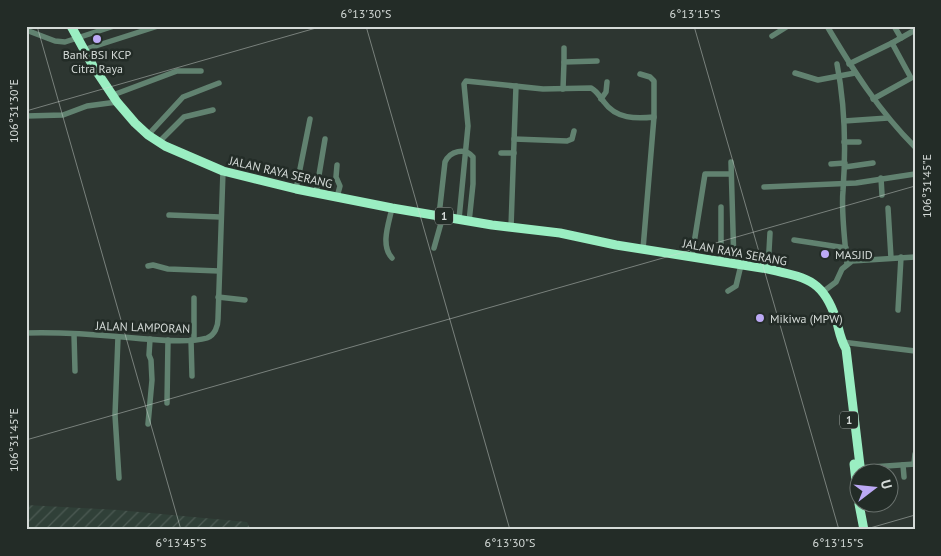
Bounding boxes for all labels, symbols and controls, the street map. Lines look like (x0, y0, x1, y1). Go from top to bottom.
text: 6°13'30"S (341, 6, 391, 21)
text: 6°13'15"S (670, 6, 720, 21)
marker: Bank BSI KCP Citra Raya (91, 33, 103, 45)
place label: Bank BSI KCP Citra Raya (63, 47, 132, 76)
text: 106°31'30"E (6, 79, 21, 143)
street label: JALAN RAYA SERANG (227, 153, 334, 191)
text: 106°31'45"E (919, 154, 934, 218)
road number: 1 (435, 208, 453, 225)
street label: JALAN RAYA SERANG (681, 235, 788, 269)
place label: MASJID (835, 247, 873, 262)
marker: MASJID (819, 248, 831, 260)
place label: Mikiwa (MPW) (770, 311, 843, 326)
marker: Mikiwa (MPW) (754, 312, 766, 324)
street label: JALAN LAMPORAN (95, 318, 190, 336)
text: 106°31'45"E (6, 408, 21, 472)
road number: 1 (840, 412, 858, 428)
north arrow (848, 464, 898, 514)
text: U (877, 478, 896, 491)
text: 6°13'45"S (156, 535, 206, 550)
text: 6°13'30"S (485, 535, 535, 550)
text: 6°13'15"S (813, 535, 863, 550)

